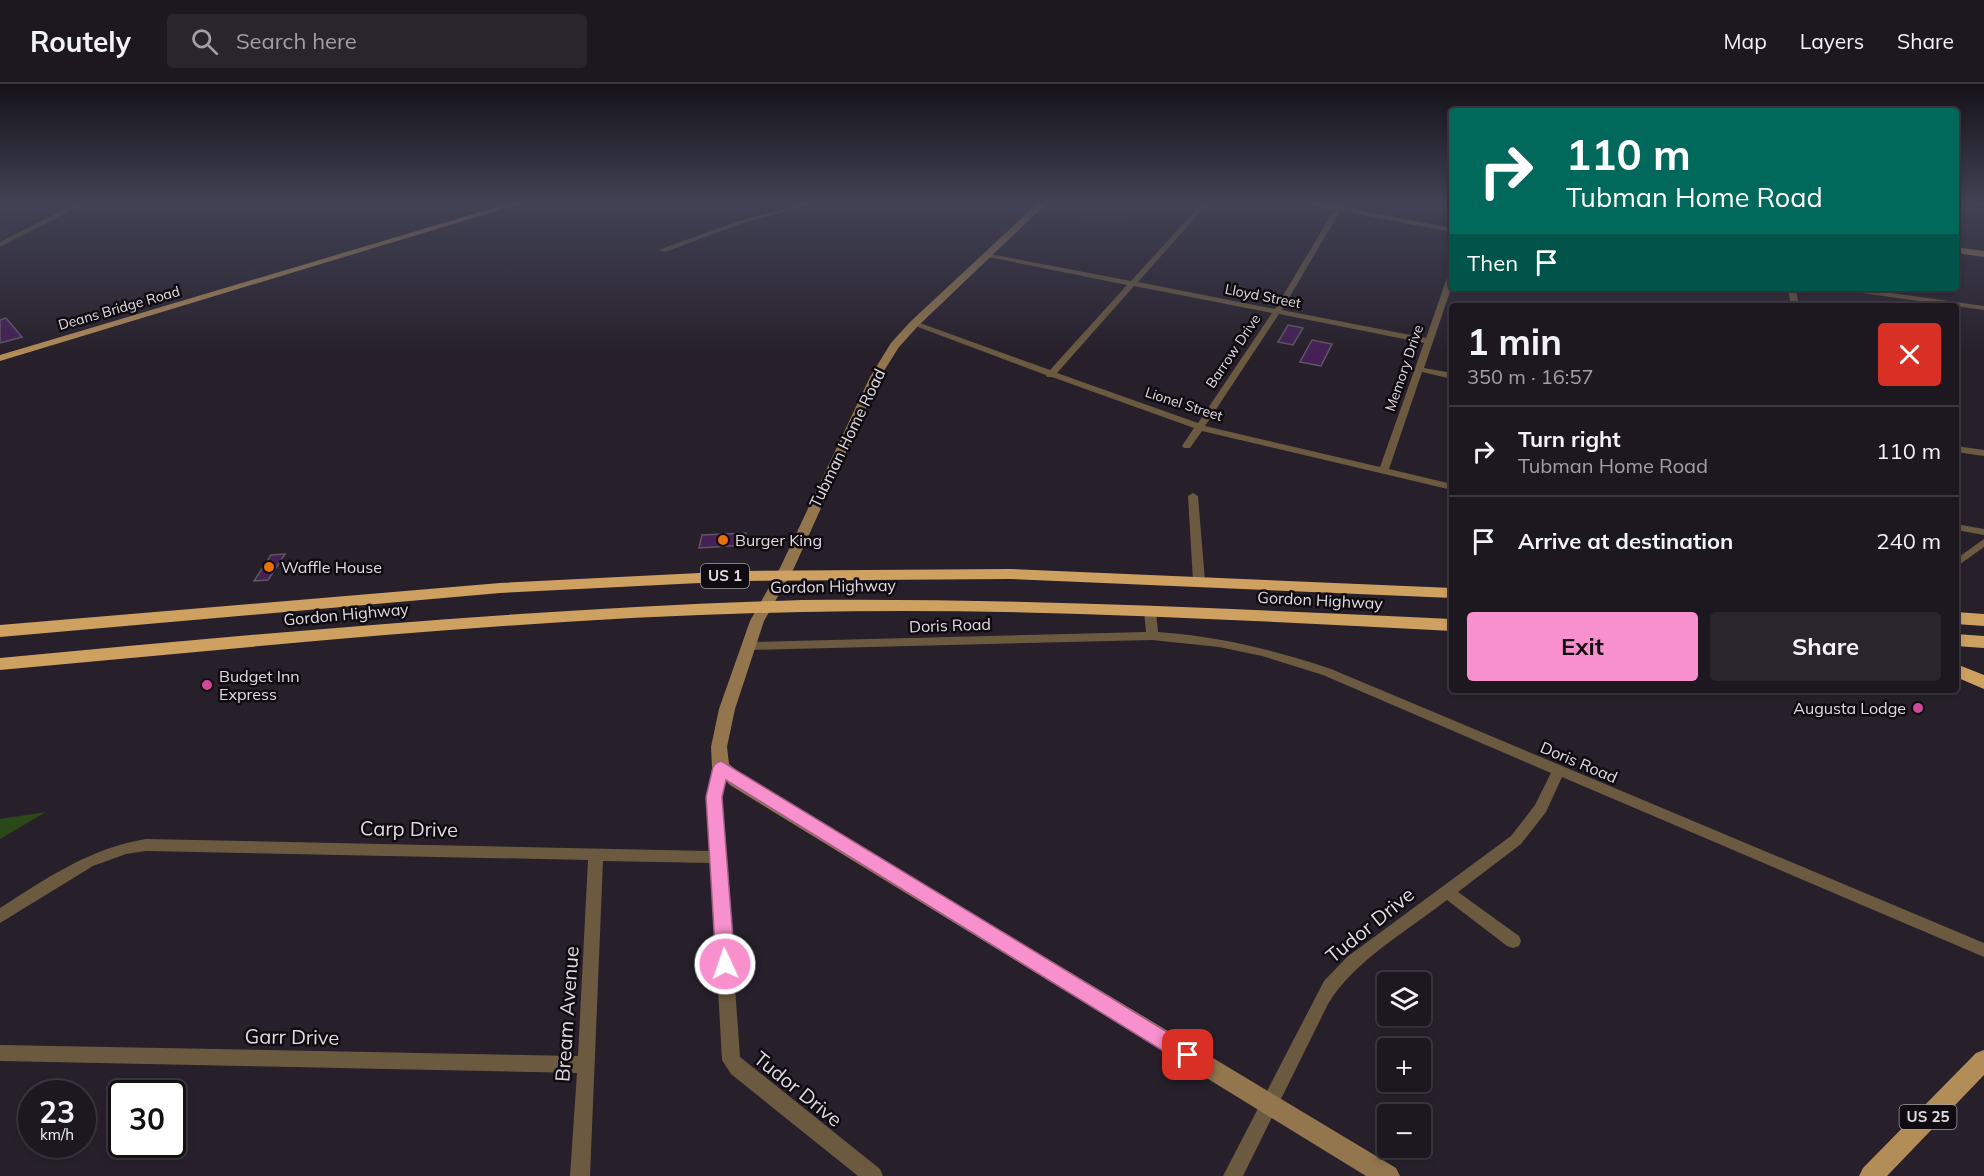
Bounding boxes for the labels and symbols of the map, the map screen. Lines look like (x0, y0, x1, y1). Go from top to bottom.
street label: Lloyd Street (1224, 280, 1303, 312)
street label: Deans Bridge Road (56, 282, 182, 334)
street label: Barrow Drive (1202, 311, 1264, 391)
street label: Memory Drive (1381, 322, 1427, 414)
street label: Tubman Home Road (805, 365, 889, 511)
street label: Lionel Street (1143, 383, 1225, 425)
place label: Burger King (735, 530, 822, 550)
marker: Burger King (716, 533, 730, 547)
place label: Waffle House (281, 557, 382, 577)
marker: Waffle House (262, 560, 276, 574)
road number: US 1 (701, 564, 749, 588)
street label: Gordon Highway (770, 575, 896, 597)
street label: Gordon Highway (1257, 587, 1384, 613)
street label: Gordon Highway (283, 599, 410, 629)
street label: Doris Road (909, 614, 991, 636)
place label: Budget Inn Express (219, 666, 300, 704)
marker: Budget Inn Express (200, 678, 214, 692)
place label: Augusta Lodge (1793, 698, 1906, 718)
marker: Augusta Lodge (1911, 701, 1925, 715)
street label: Doris Road (1537, 737, 1621, 787)
street label: Carp Drive (360, 815, 458, 842)
street label: Tudor Drive (1320, 881, 1419, 968)
position arrow (693, 932, 757, 996)
street label: Bream Avenue (549, 945, 584, 1083)
street label: Garr Drive (244, 1023, 340, 1050)
pin (1162, 1029, 1213, 1080)
street label: Tudor Drive (749, 1045, 848, 1132)
speed limit sign: 30 (108, 1080, 186, 1158)
road number: US 25 (1900, 1105, 1956, 1129)

